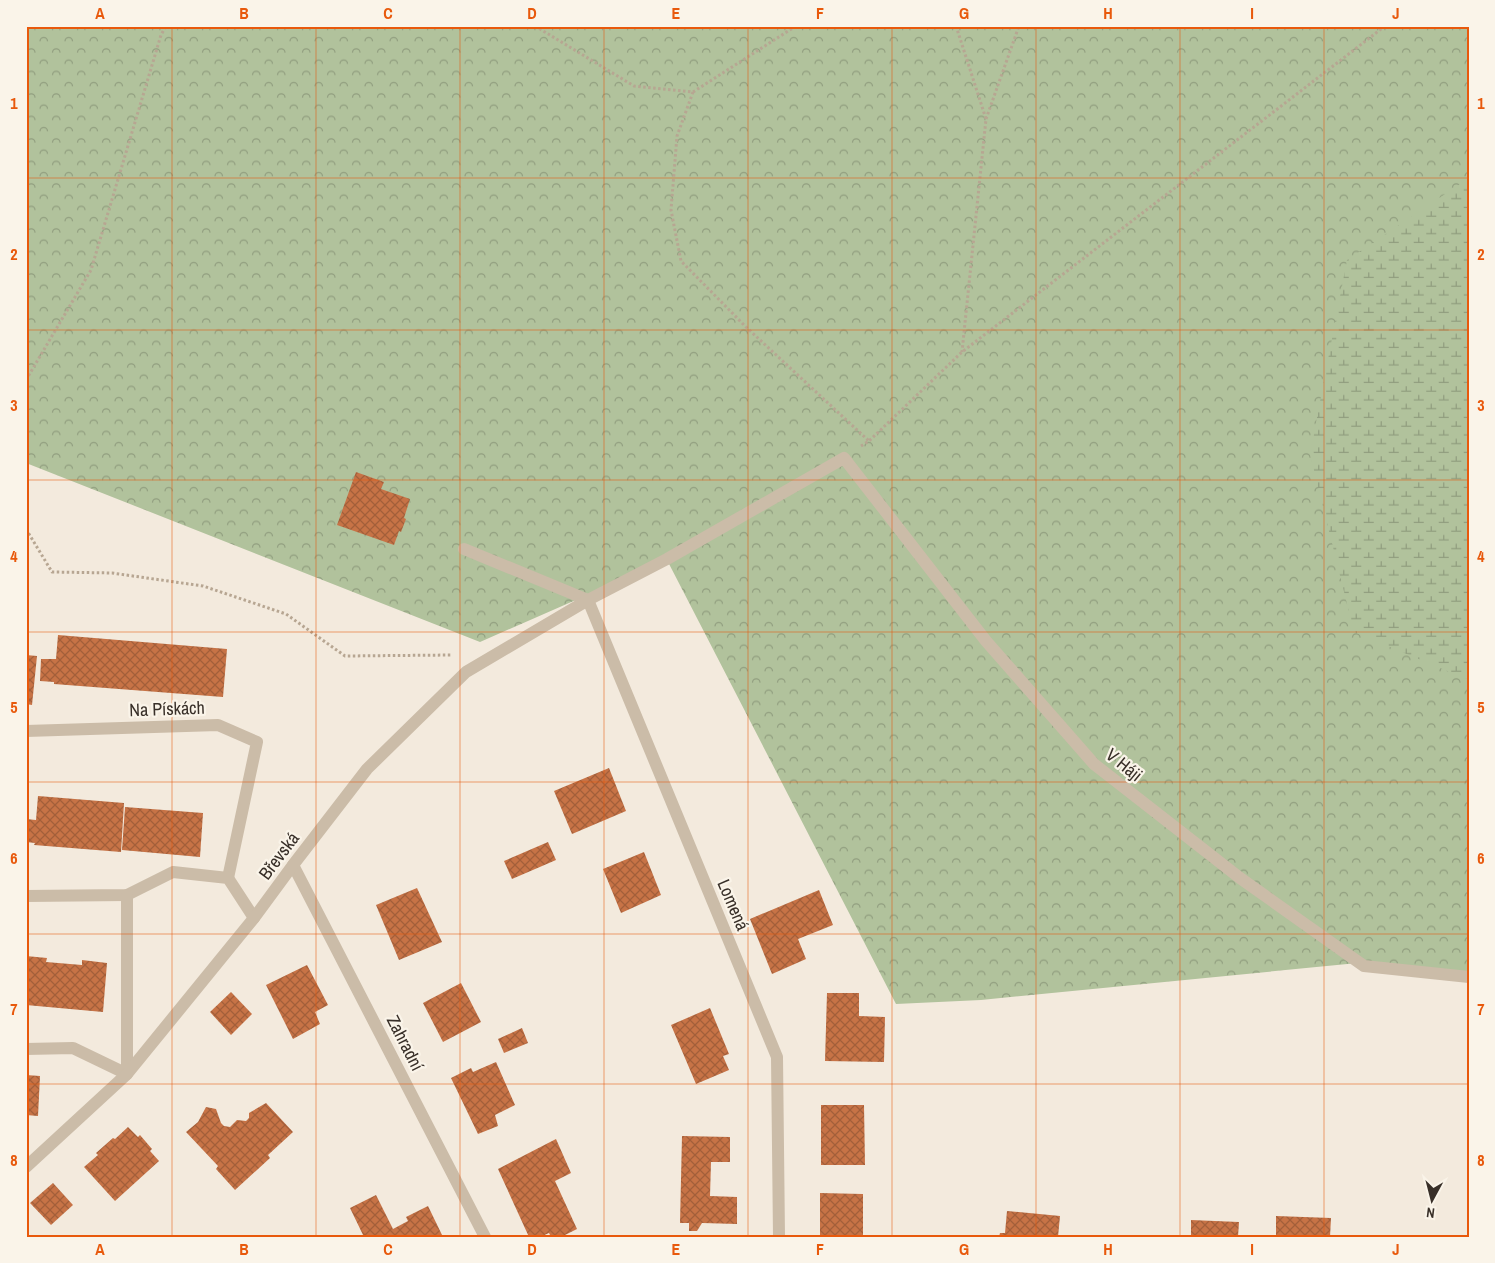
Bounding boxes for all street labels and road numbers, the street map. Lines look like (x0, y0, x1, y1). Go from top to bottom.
street label: Na Pískách (129, 695, 205, 722)
street label: V Háji (1101, 742, 1148, 787)
street label: Břevská (253, 827, 305, 885)
street label: Lomená (712, 875, 755, 934)
street label: Zahradní (381, 1011, 430, 1076)

